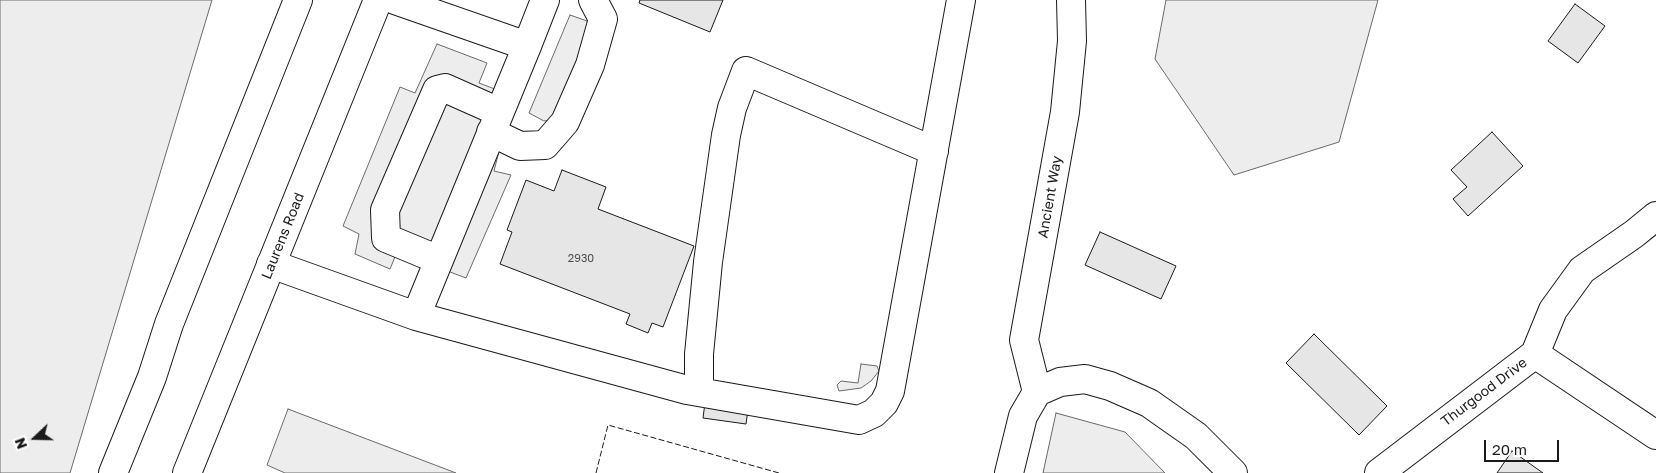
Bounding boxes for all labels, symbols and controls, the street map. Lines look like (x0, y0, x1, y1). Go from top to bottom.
street label: Ancient Way (1034, 154, 1066, 240)
street label: Laurens Road (258, 190, 308, 282)
house number: 2930 (568, 252, 594, 266)
street label: Thurgood Drive (1438, 354, 1530, 430)
north arrow (10, 413, 60, 463)
scale bar (1486, 430, 1561, 462)
text: N (11, 436, 30, 452)
text: 20 m (1492, 440, 1527, 458)

